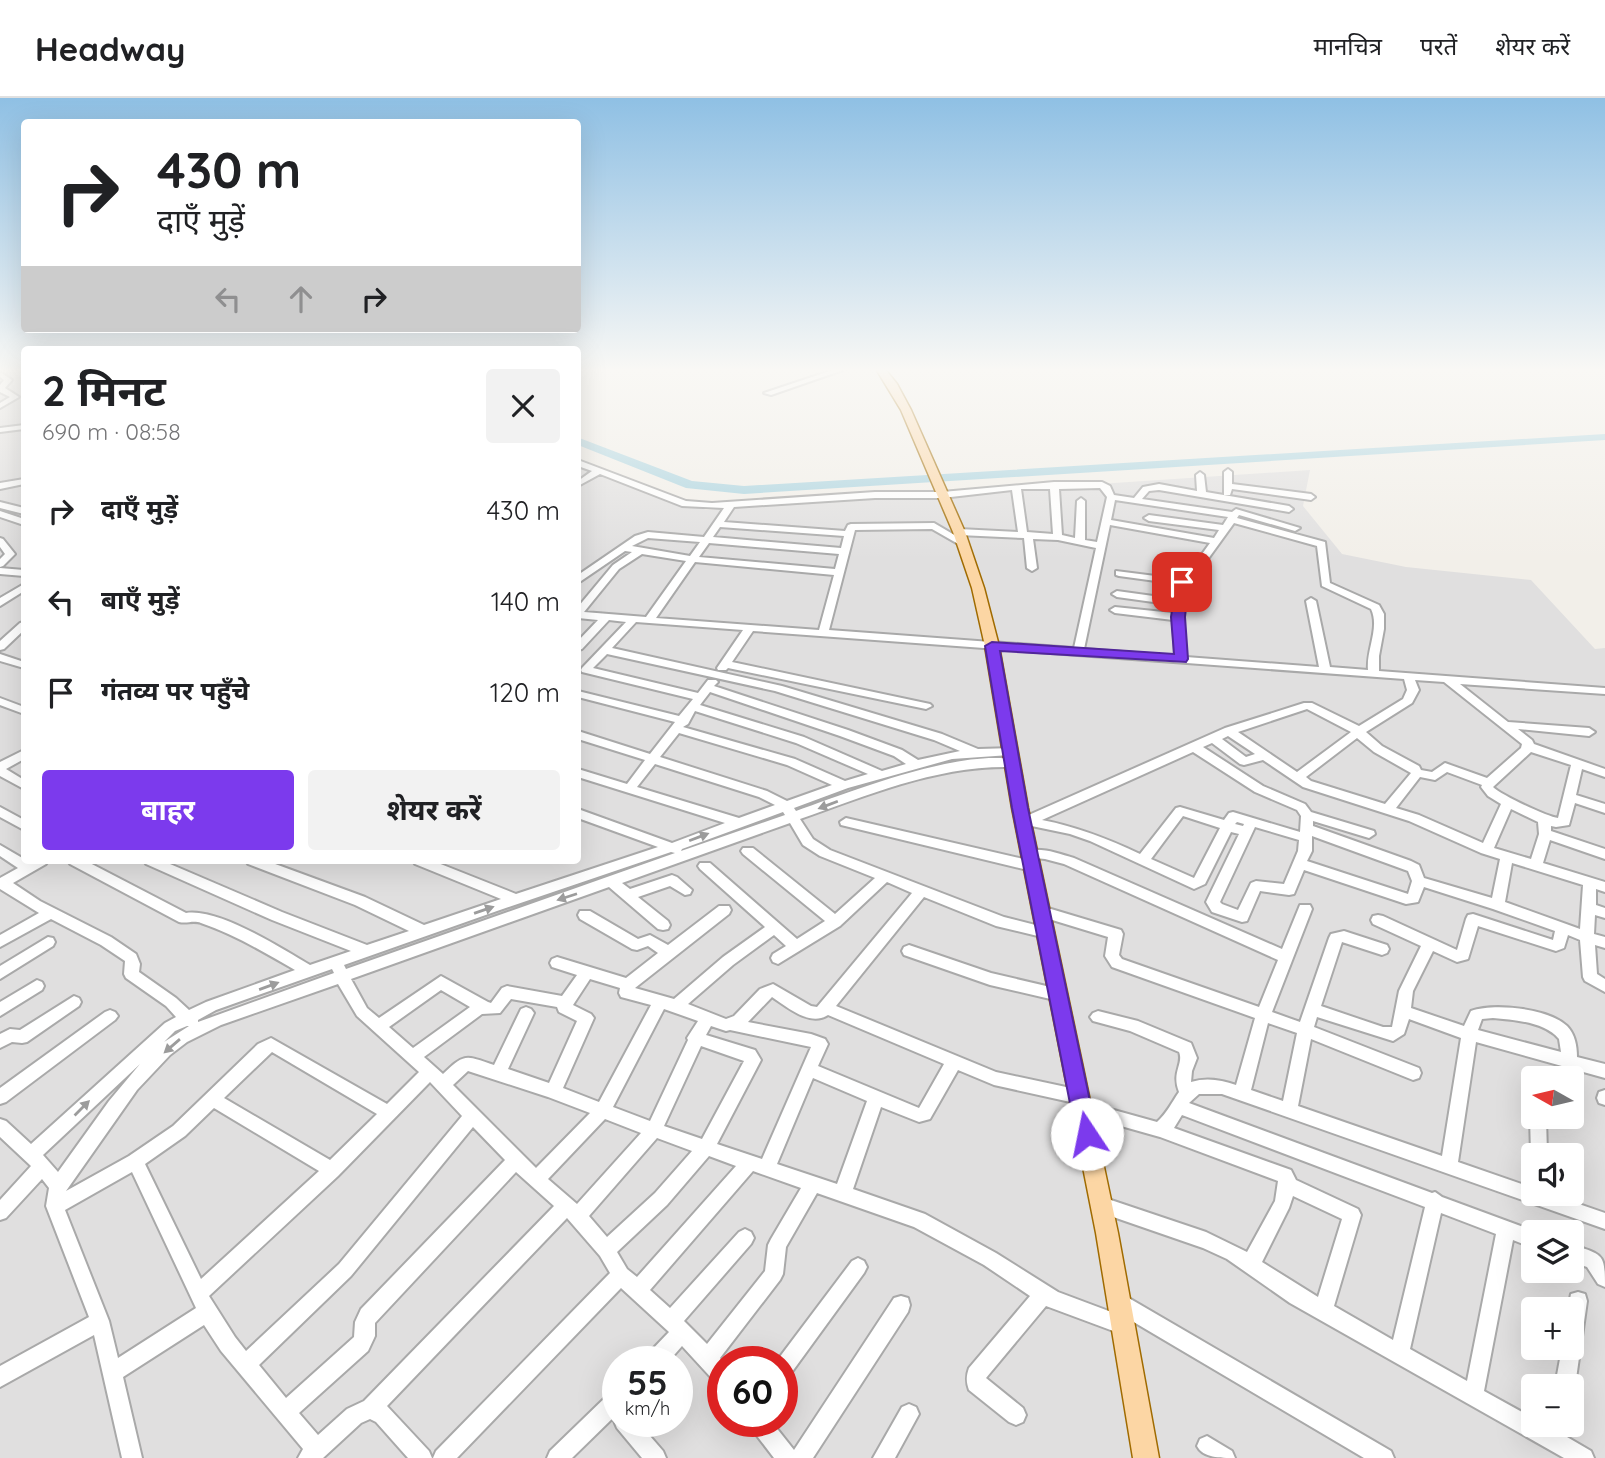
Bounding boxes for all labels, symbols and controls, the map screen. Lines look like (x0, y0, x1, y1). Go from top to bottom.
text: Headway (35, 28, 185, 69)
text: मानचित्र (1313, 31, 1382, 61)
text: परतें (1420, 31, 1457, 61)
text: शेयर करें (1495, 31, 1570, 61)
text: 430 m (157, 139, 301, 200)
icon: right (42, 147, 133, 238)
text: दाएँ मुड़ें (157, 200, 245, 240)
icon: left (209, 280, 247, 318)
icon: ahead (282, 280, 320, 318)
icon: right (355, 280, 393, 318)
text: 2 मिनट (42, 364, 166, 417)
button: close (486, 369, 560, 443)
text: 690 m · 08:58 (42, 417, 181, 446)
icon: right (42, 492, 80, 530)
text: दाएँ मुड़ें (101, 492, 178, 525)
text: 430 m (486, 494, 560, 527)
pin (1152, 552, 1212, 612)
icon: arrive (1163, 563, 1201, 601)
icon: left (42, 583, 80, 621)
text: बाएँ मुड़ें (101, 583, 180, 616)
text: 140 m (491, 585, 560, 618)
icon: arrive (42, 674, 80, 712)
text: गंतव्य पर पहुँचे (101, 674, 249, 707)
text: 120 m (490, 676, 560, 709)
button: बाहर (42, 770, 294, 850)
button: शेयर करें (308, 770, 560, 850)
one-way arrow (817, 799, 838, 810)
one-way arrow (689, 832, 710, 843)
one-way arrow (556, 892, 577, 902)
one-way arrow (473, 904, 494, 915)
one-way arrow (259, 980, 280, 991)
one-way arrow (163, 1038, 181, 1054)
north arrow (1521, 1066, 1584, 1129)
map controls (1521, 1066, 1584, 1437)
position arrow (1050, 1097, 1124, 1171)
one-way arrow (74, 1100, 91, 1117)
button: sound (1521, 1143, 1584, 1206)
button: layers (1521, 1220, 1584, 1283)
button: + (1521, 1297, 1584, 1360)
speed limit sign: 60 (707, 1346, 798, 1437)
text: 55 (627, 1360, 668, 1404)
button: − (1521, 1374, 1584, 1437)
text: km/h (625, 1397, 670, 1420)

